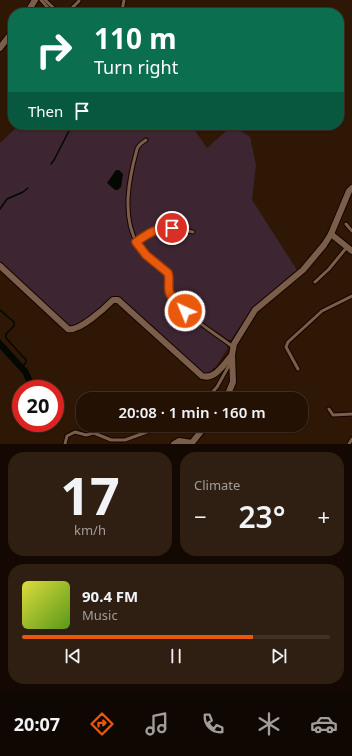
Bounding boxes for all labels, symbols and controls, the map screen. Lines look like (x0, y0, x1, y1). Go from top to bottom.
text: 110 m (94, 19, 177, 57)
icon: right (28, 24, 80, 76)
text: Turn right (94, 55, 178, 79)
icon: arrive (71, 100, 93, 122)
text: Then (28, 101, 63, 121)
pin (155, 211, 189, 245)
icon: arrive (161, 217, 183, 239)
position arrow (164, 290, 206, 332)
speed limit sign: 20 (12, 380, 64, 432)
text: 20:08 · 1 min · 160 m (118, 402, 266, 422)
text: 17 (60, 459, 120, 530)
text: Climate (194, 476, 240, 494)
text: 23° (238, 496, 286, 537)
text: − (194, 501, 207, 531)
text: + (317, 501, 330, 531)
text: km/h (74, 521, 106, 539)
text: 90.4 FM (82, 586, 138, 606)
text: Music (82, 606, 118, 624)
icon: previous (62, 645, 84, 667)
icon: pause (165, 645, 187, 667)
icon: next (268, 645, 290, 667)
icon: directions (88, 710, 116, 738)
icon: music (143, 710, 171, 738)
icon: phone (199, 710, 227, 738)
icon: climate (255, 710, 283, 738)
icon: car (310, 710, 338, 738)
text: 20:07 (14, 712, 60, 736)

